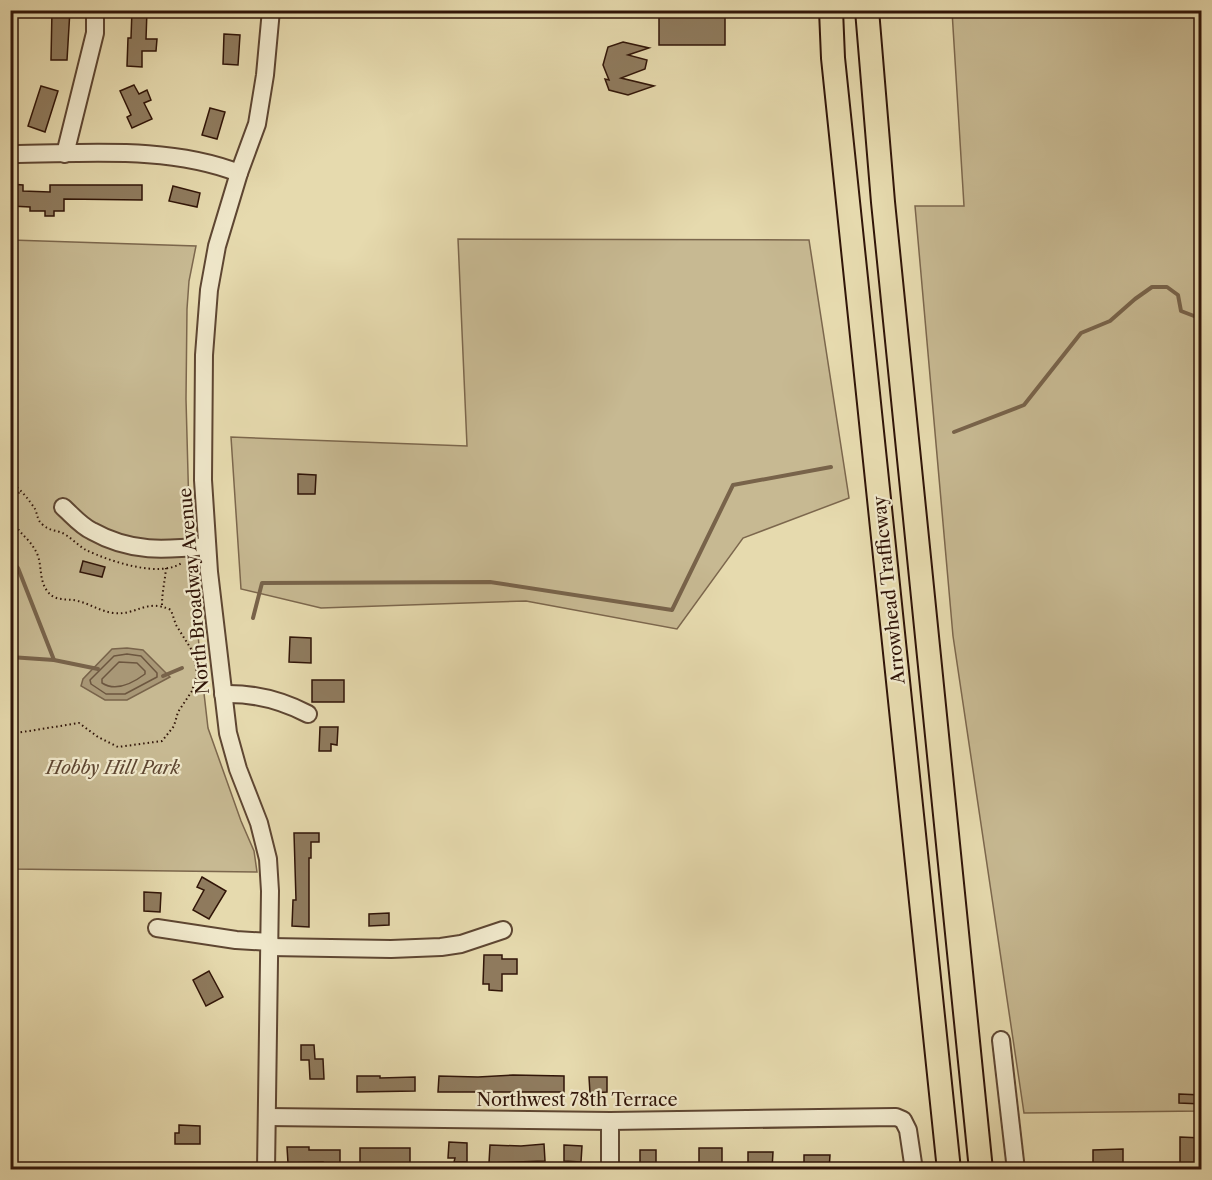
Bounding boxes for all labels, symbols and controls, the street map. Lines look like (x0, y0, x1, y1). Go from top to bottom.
street label: North Broadway Avenue (174, 487, 214, 695)
street label: Arrowhead Trafficway (868, 494, 910, 686)
park label: Hobby Hill Park (44, 757, 181, 779)
street label: Northwest 78th Terrace (477, 1089, 678, 1111)

